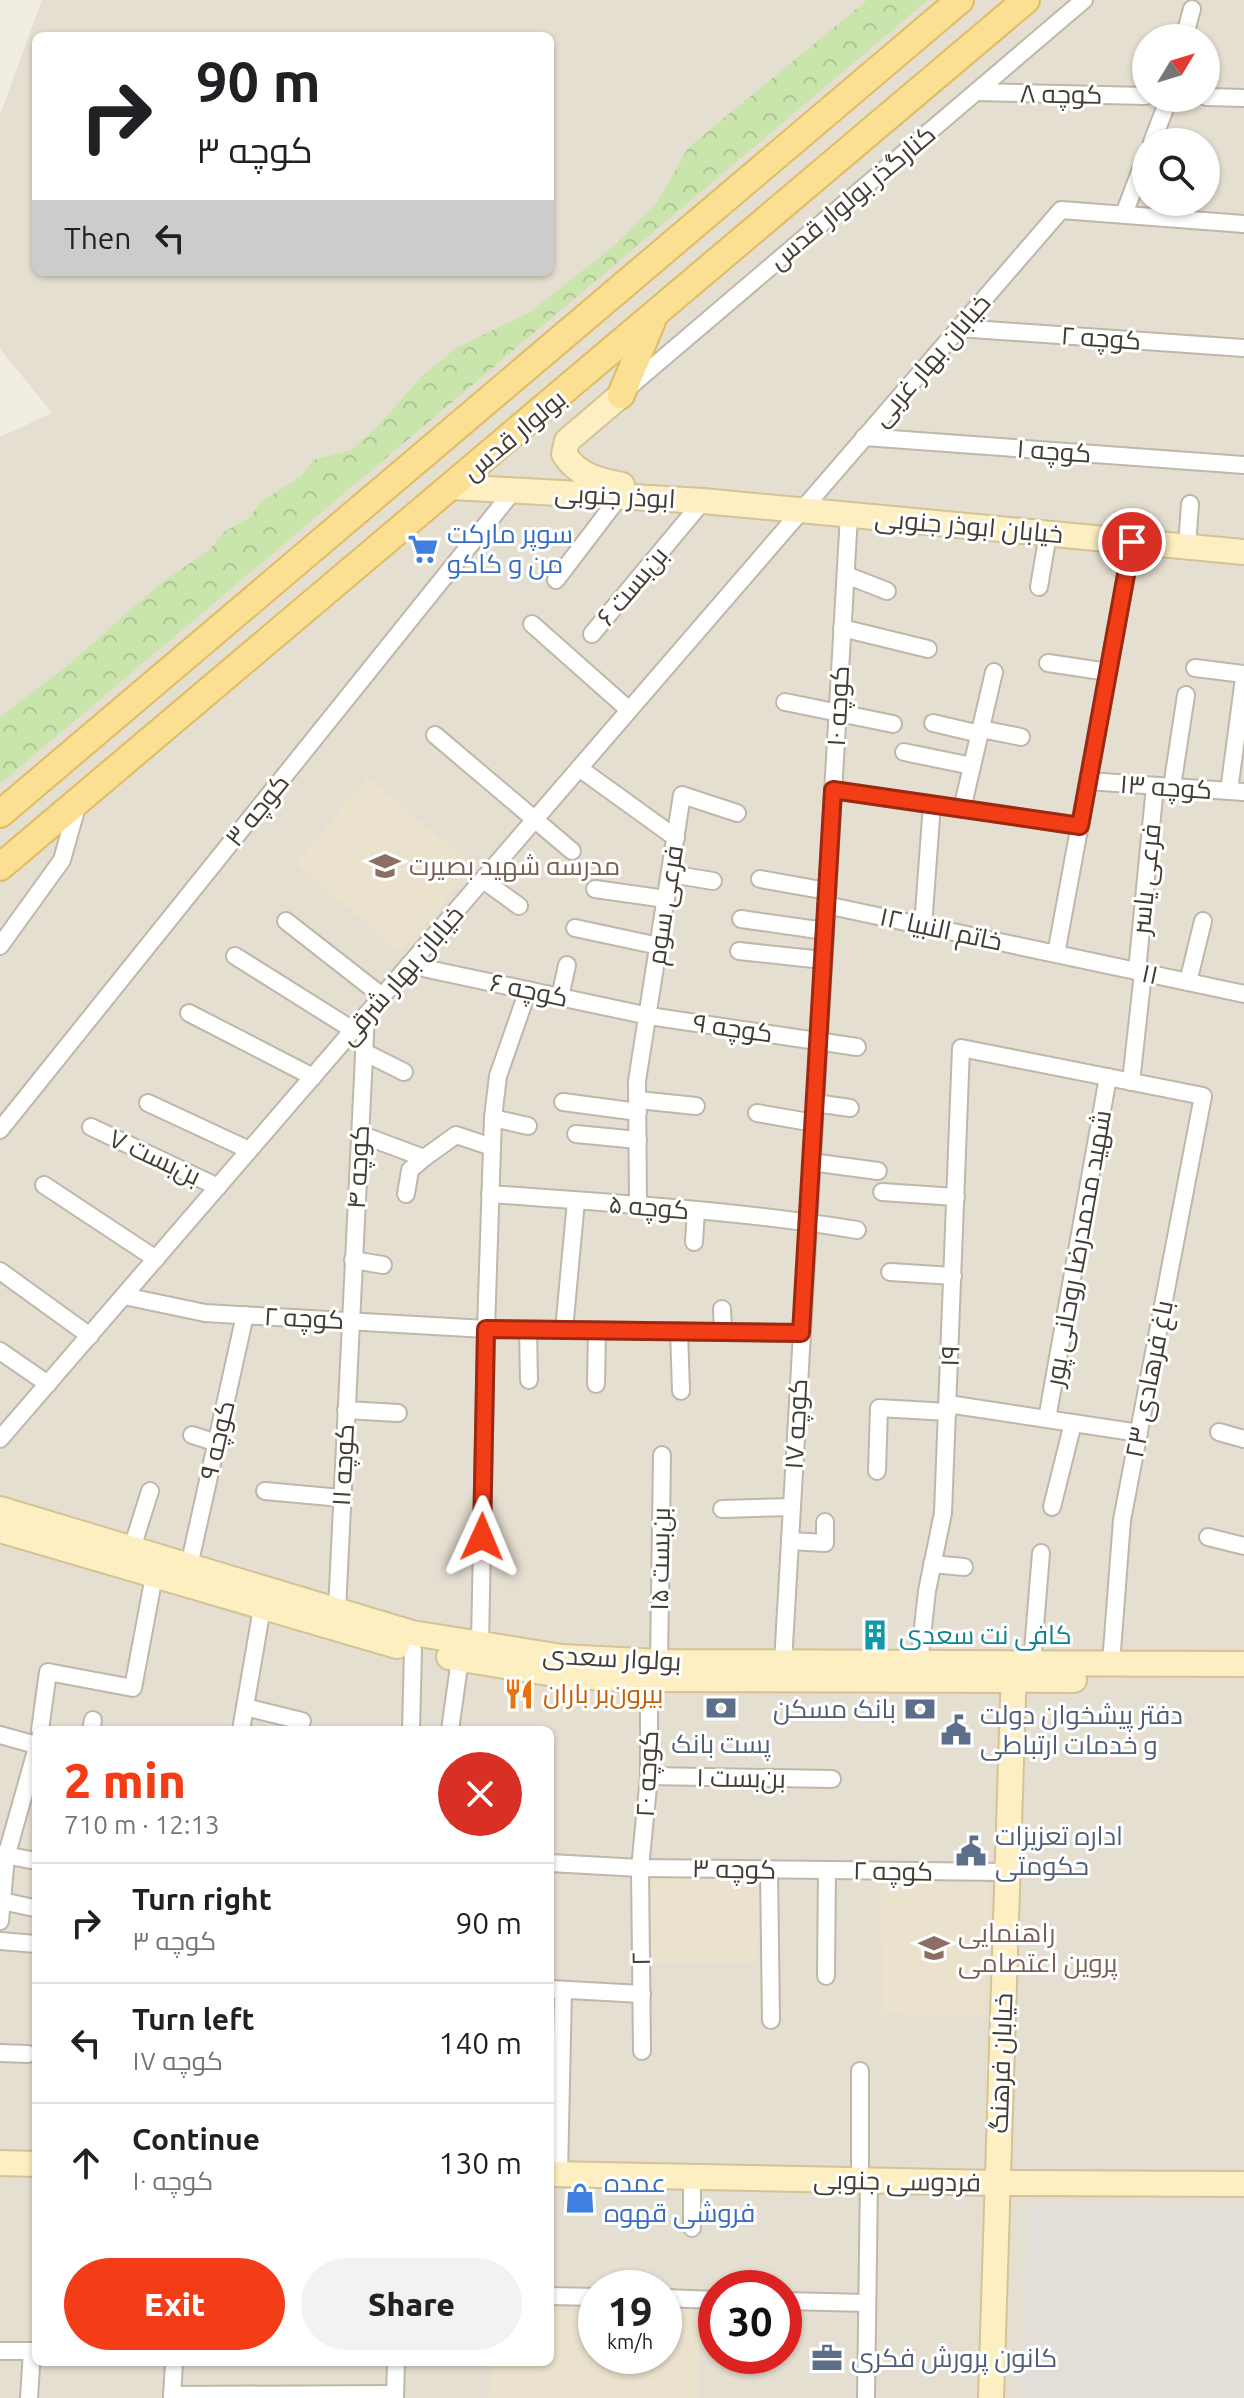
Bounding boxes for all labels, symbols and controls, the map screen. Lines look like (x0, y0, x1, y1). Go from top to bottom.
north arrow (1132, 24, 1220, 112)
map controls (1132, 24, 1220, 216)
text: 90 m (196, 50, 321, 113)
icon: right (64, 64, 168, 168)
street label: کوچه ۸ (1019, 78, 1103, 112)
street label: کنارگذر بولوار قدس (763, 119, 942, 276)
button: search (1132, 128, 1220, 216)
text: کوچه ۳ (196, 129, 313, 170)
icon: left (148, 216, 192, 260)
text: Then (64, 221, 132, 255)
street label: خیابان بهار غربی (865, 288, 997, 433)
street label: کوچه ۲ (1060, 320, 1142, 358)
street label: بولوار قدس (456, 383, 572, 487)
street label: کوچه ۱ (1016, 433, 1092, 471)
street label: ابوذر جنوبی (554, 478, 676, 515)
street label: خیابان ابوذر جنوبی (873, 503, 1064, 550)
pin (1098, 508, 1166, 576)
place label: سوپر مارکت من و کاکو (447, 519, 573, 580)
icon: arrive (1110, 520, 1154, 564)
supermarket icon: سوپر مارکت من و کاکو (406, 532, 440, 566)
street label: بن‌بست ۶ (590, 540, 674, 632)
street label: کوچه ۱۰ (821, 665, 857, 747)
street label: کوچه ۳ (219, 768, 297, 853)
street label: کوچه ۱۳ (1119, 769, 1213, 807)
street label: فرعی یاسر (1125, 822, 1168, 938)
street label: فرعی سوم (641, 843, 692, 967)
school or university icon: مدرسه شهید بصیرت (368, 849, 402, 883)
place label: مدرسه شهید بصیرت (409, 851, 620, 882)
street label: خیابان بهار شرقی (332, 899, 470, 1051)
street label: خاتم النبیا ۱۲ (876, 901, 1005, 960)
street label: ۱۱ (1139, 958, 1161, 989)
street label: کوچه ۶ (487, 967, 571, 1015)
street label: کوچه ۹ (691, 1008, 775, 1050)
street label: شهید محمدرضا روحانی پور (1039, 1108, 1119, 1391)
street label: بن‌بست ۷ (104, 1123, 206, 1192)
street label: کوچه ۴ (341, 1124, 377, 1210)
street label: کوچه ۵ (607, 1189, 691, 1227)
street label: باغ فرهادی ۲۳ (1119, 1298, 1181, 1461)
street label: کوچه ۲ (263, 1301, 345, 1337)
street label: ۱۹ (935, 1345, 964, 1367)
street label: کوچه ۱۷ (779, 1378, 815, 1470)
street label: کوچه ۹ (193, 1398, 243, 1483)
street label: کوچه ۱۱ (326, 1423, 362, 1507)
position arrow (440, 1495, 524, 1579)
street label: بن‌بست ۱۵ (644, 1507, 677, 1611)
building icon: کافی نت سعدی (858, 1618, 892, 1652)
place label: کافی نت سعدی (899, 1620, 1072, 1651)
street label: بولوار سعدی (542, 1639, 682, 1677)
restaurant icon: بیرون‌بر باران (502, 1677, 536, 1711)
place label: بیرون‌بر باران (543, 1679, 663, 1709)
bank icon: پست بانک (704, 1691, 738, 1725)
bank icon: بانک مسکن (903, 1692, 937, 1726)
place label: بانک مسکن (773, 1694, 896, 1725)
place label: دفتر پیشخوان دولت و خدمات ارتباطی (980, 1700, 1183, 1761)
public building icon: دفتر پیشخوان دولت و خدمات ارتباطی (939, 1713, 973, 1747)
place label: پست بانک (671, 1729, 771, 1761)
street label: کوچه ۲۰ (630, 1730, 666, 1818)
button: close (438, 1752, 522, 1836)
text: 2 min (64, 1753, 186, 1807)
street label: بن‌بست ۱ (696, 1762, 786, 1795)
text: 710 m · 12:13 (64, 1810, 220, 1839)
place label: اداره تعزیزات حکومتی (995, 1821, 1123, 1882)
public building icon: اداره تعزیزات حکومتی (954, 1834, 988, 1868)
street label: کوچه ۳ (692, 1853, 776, 1887)
street label: کوچه ۲ (853, 1855, 933, 1889)
text: Turn right (132, 1882, 272, 1916)
icon: right (64, 1901, 108, 1945)
text: 90 m (455, 1906, 522, 1940)
place label: راهنمایی پروین اعتصامی (958, 1918, 1118, 1980)
text: کوچه ۳ (132, 1926, 216, 1955)
school or university icon: راهنمایی پروین اعتصامی (917, 1931, 951, 1965)
street label: ۲ (626, 1952, 655, 1966)
street label: خیابان فرهنگ (984, 1992, 1018, 2134)
text: Turn left (132, 2002, 254, 2036)
icon: left (64, 2021, 108, 2065)
text: 140 m (438, 2026, 522, 2060)
text: کوچه ۱۷ (132, 2046, 223, 2075)
text: Continue (132, 2122, 260, 2156)
icon: ahead (64, 2141, 108, 2185)
text: 130 m (438, 2146, 522, 2180)
street label: فردوسی جنوبی (813, 2165, 981, 2198)
text: کوچه ۱۰ (132, 2166, 213, 2195)
place label: عمده فروشی قهوه (604, 2168, 755, 2229)
shop icon: عمده فروشی قهوه (563, 2181, 597, 2215)
button: Exit (64, 2258, 285, 2350)
button: Share (301, 2258, 522, 2350)
speed limit sign: 30 (698, 2270, 802, 2374)
text: 19 (607, 2289, 653, 2334)
text: km/h (607, 2330, 653, 2353)
office icon: کانون پرورش فکری (810, 2341, 844, 2375)
place label: کانون پرورش فکری (851, 2343, 1057, 2375)

